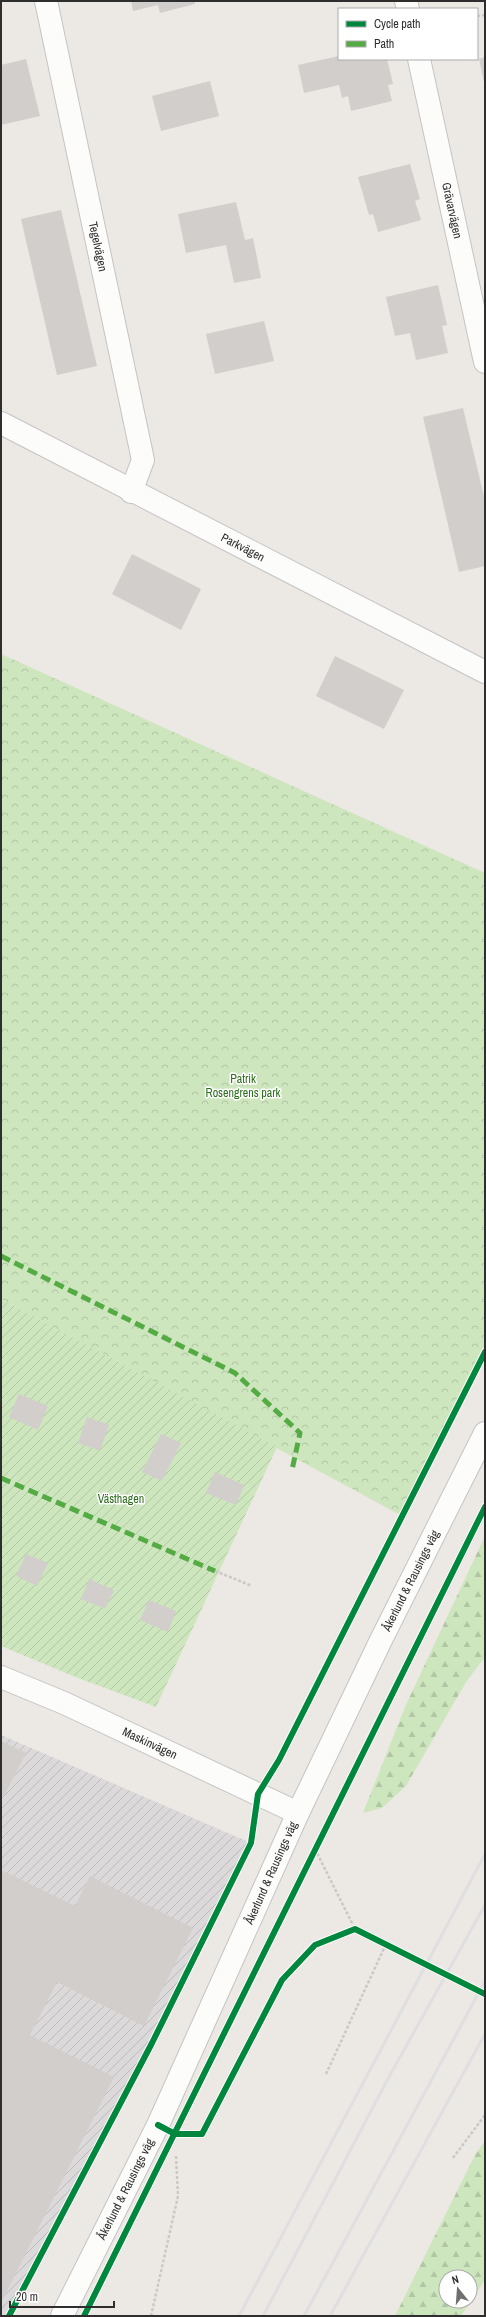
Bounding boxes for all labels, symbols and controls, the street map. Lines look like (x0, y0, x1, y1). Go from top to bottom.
legend (338, 8, 478, 60)
text: Cycle path (374, 16, 421, 32)
text: Path (374, 36, 394, 52)
street label: Grävarvägen (438, 181, 466, 240)
street label: Tegelvägen (85, 220, 111, 273)
street label: Parkvägen (218, 530, 267, 565)
park label: Patrik Rosengrens park (206, 1071, 281, 1101)
park label: Västhagen (98, 1491, 144, 1507)
street label: Åkerlund & Rausings väg (378, 1527, 443, 1635)
street label: Maskinvägen (120, 1724, 180, 1763)
street label: Åkerlund & Rausings väg (241, 1818, 301, 1928)
street label: Åkerlund & Rausings väg (93, 2135, 158, 2243)
north arrow (438, 2269, 478, 2309)
text: N (450, 2272, 460, 2287)
scale bar (10, 2283, 114, 2309)
text: 20 m (16, 2289, 38, 2305)

